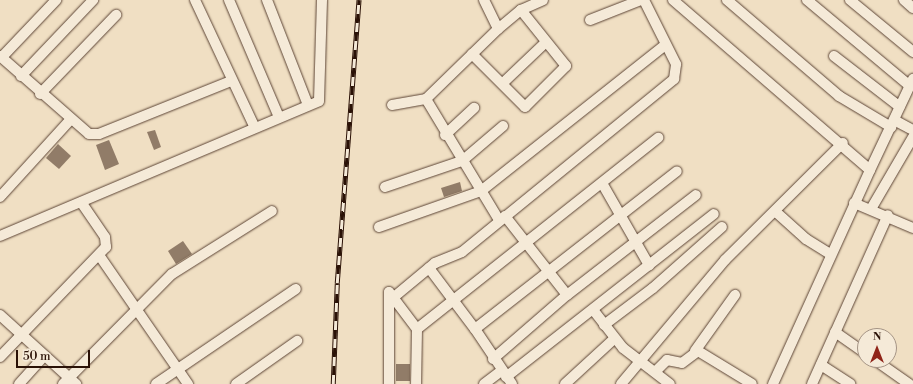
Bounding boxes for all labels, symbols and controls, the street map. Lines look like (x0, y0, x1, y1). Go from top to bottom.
north arrow (857, 328, 897, 368)
text: N (873, 330, 881, 344)
scale bar (18, 342, 92, 368)
text: 50 m (23, 349, 51, 364)

